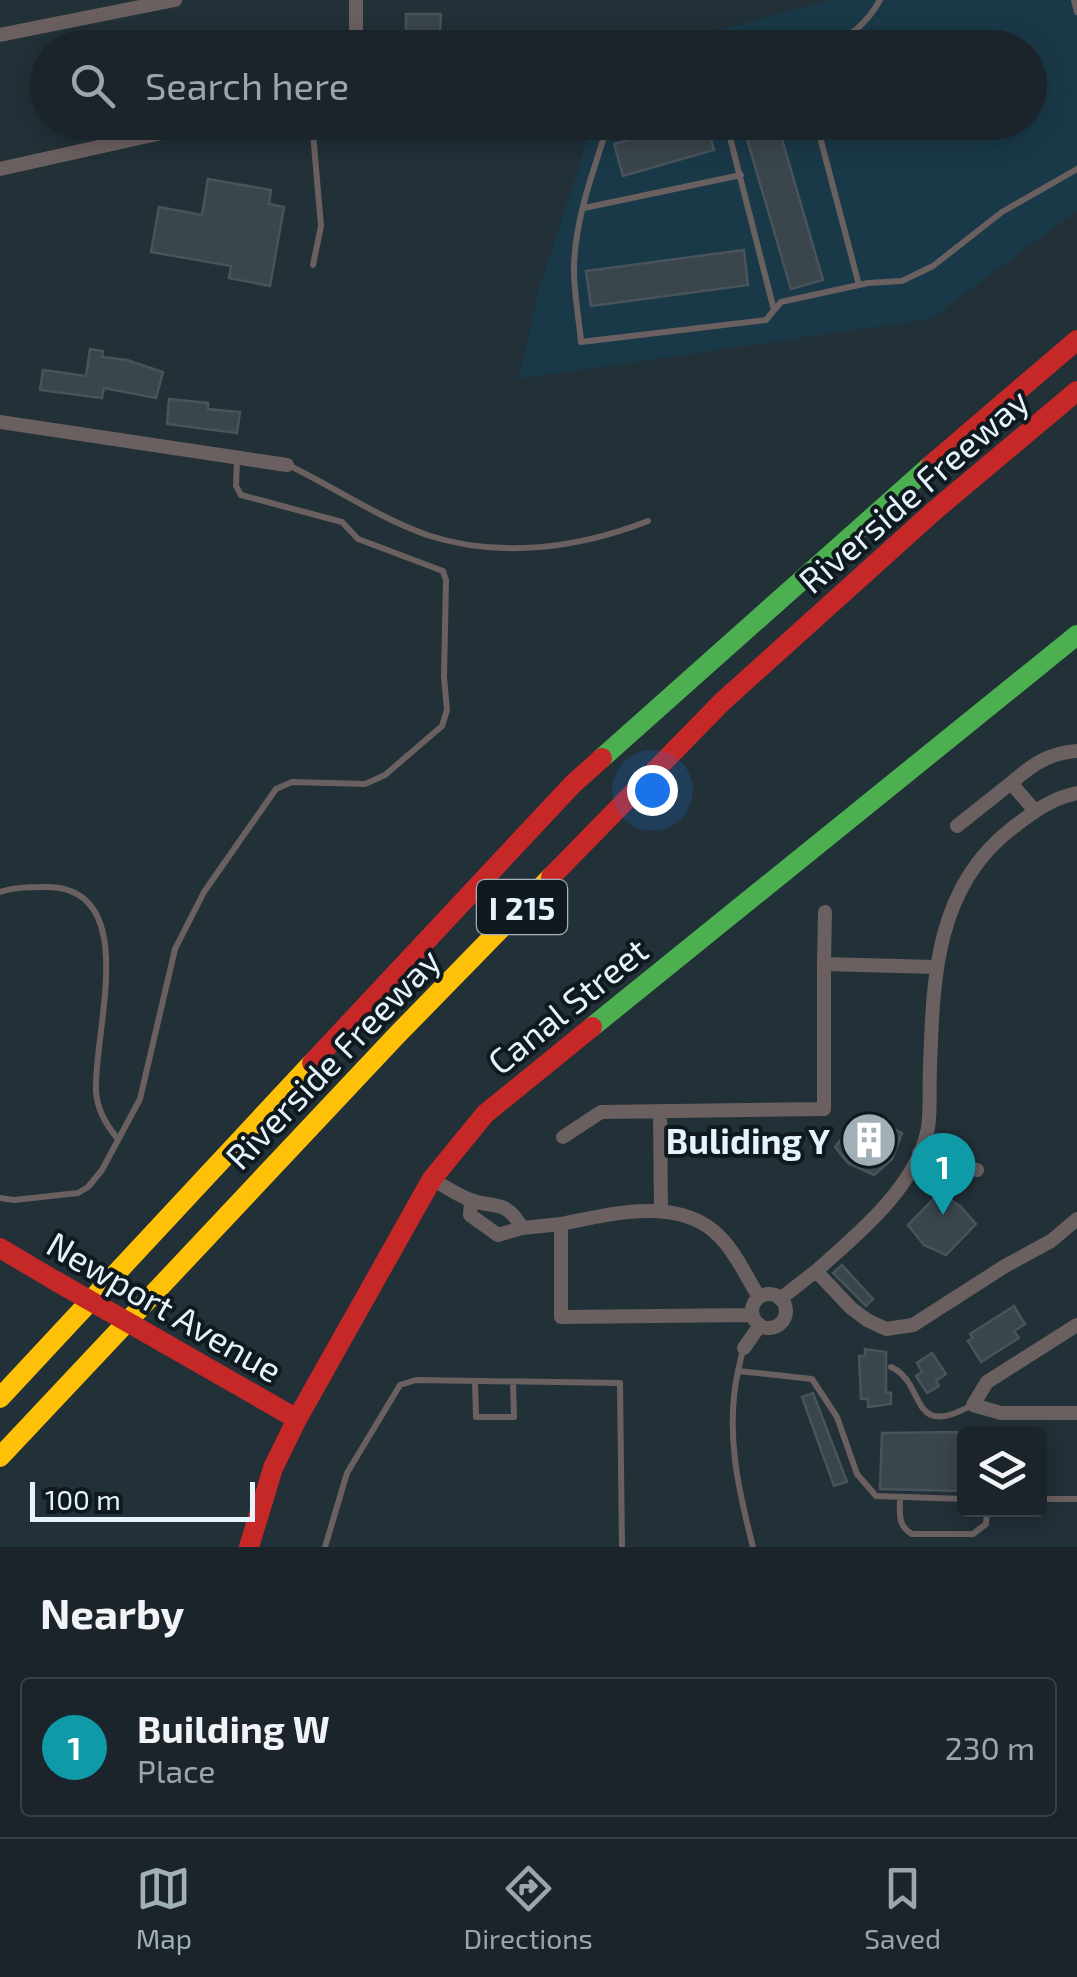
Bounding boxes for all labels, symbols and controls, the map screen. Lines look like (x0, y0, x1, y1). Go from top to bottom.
search box (30, 30, 1047, 140)
icon: search (65, 58, 120, 113)
text: Search here (145, 62, 349, 108)
street label: Riverside Freeway (790, 379, 1036, 601)
your location (627, 765, 678, 816)
road number: I 215 (477, 880, 567, 934)
street label: Canal Street (479, 928, 655, 1082)
street label: Riverside Freeway (216, 939, 448, 1177)
building icon: Buliding Y (839, 1110, 899, 1170)
place label: Buliding Y (666, 1119, 831, 1161)
pin: 1 (910, 1132, 976, 1215)
street label: Newport Avenue (40, 1222, 290, 1390)
map controls (957, 1427, 1047, 1517)
button: layers (957, 1427, 1047, 1517)
scale bar (30, 1477, 255, 1522)
text: 100 m (45, 1482, 121, 1516)
text: Nearby (40, 1587, 184, 1637)
text: Building W (137, 1705, 330, 1751)
text: 1 (68, 1728, 81, 1766)
text: 230 m (945, 1728, 1035, 1766)
text: Place (137, 1751, 216, 1789)
tab: Map (136, 1861, 192, 1955)
tab: Directions (464, 1861, 593, 1955)
tab: Saved (864, 1861, 941, 1955)

